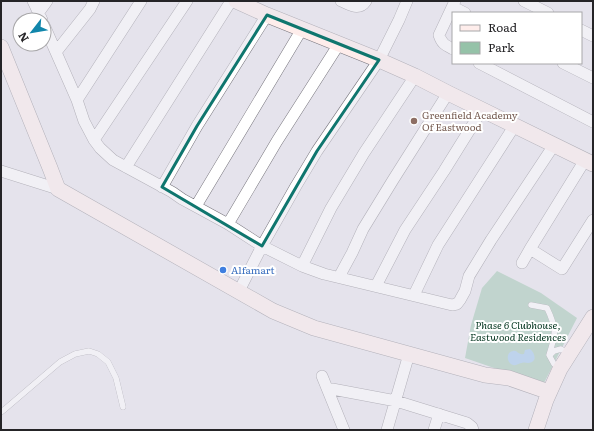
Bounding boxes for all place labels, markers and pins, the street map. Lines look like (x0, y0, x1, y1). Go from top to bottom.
place label: Greenfield Academy Of Eastwood (422, 107, 518, 134)
marker: Greenfield Academy Of Eastwood (409, 116, 419, 126)
place label: Alfamart (231, 262, 275, 277)
marker: Alfamart (218, 265, 228, 275)

